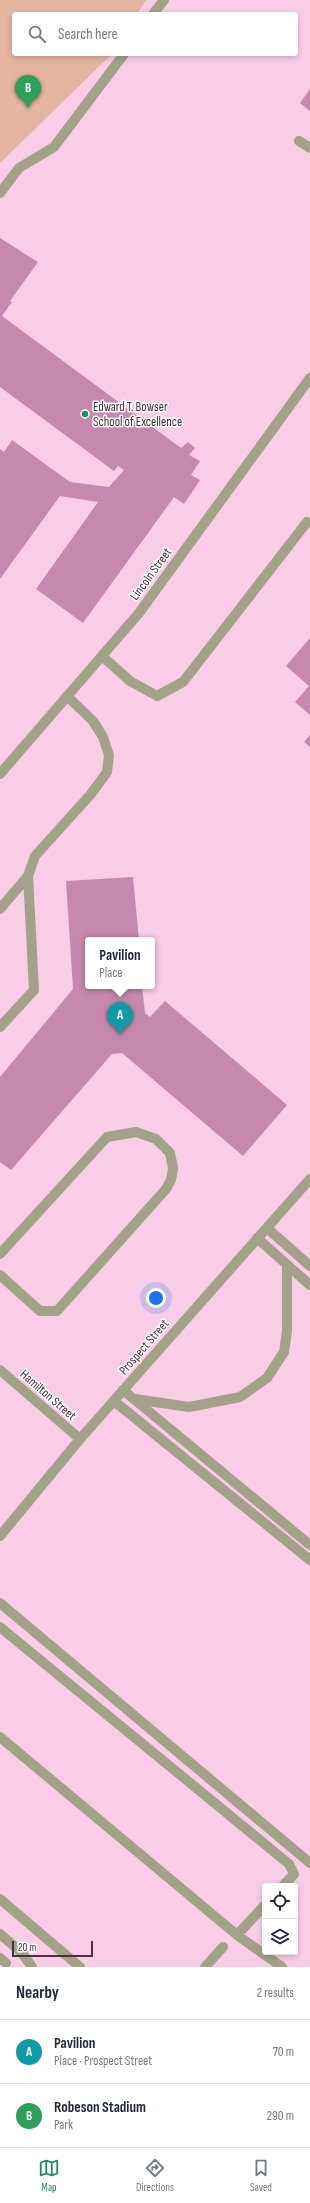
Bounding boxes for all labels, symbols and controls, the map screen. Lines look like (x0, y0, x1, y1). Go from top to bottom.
search box (12, 12, 298, 56)
icon: search (26, 23, 48, 45)
text: Search here (58, 25, 118, 44)
pin: B (15, 75, 41, 108)
place label: Edward T. Bowser School of Excellence (93, 399, 182, 430)
marker: Edward T. Bowser School of Excellence (80, 409, 90, 419)
street label: Lincoln Street (127, 545, 175, 603)
popup (85, 937, 155, 989)
text: Pavilion (99, 946, 141, 965)
text: Place (99, 965, 123, 981)
pin: A (107, 1002, 133, 1035)
your location (146, 1288, 166, 1308)
street label: Prospect Street (116, 1316, 172, 1378)
street label: Hamilton Street (17, 1366, 79, 1424)
map controls (262, 1883, 298, 1955)
button: locate (262, 1883, 298, 1919)
button: layers (262, 1919, 298, 1955)
scale bar (12, 1939, 93, 1958)
text: 20 m (18, 1941, 36, 1954)
text: Nearby (16, 1983, 59, 2003)
text: 2 results (257, 1985, 294, 2001)
text: Pavilion (54, 2034, 95, 2053)
text: A (26, 2044, 32, 2060)
text: 70 m (273, 2044, 294, 2060)
text: Place · Prospect Street (54, 2053, 152, 2069)
text: Robeson Stadium (54, 2098, 146, 2117)
text: B (26, 2108, 32, 2124)
text: 290 m (267, 2108, 294, 2124)
text: Park (54, 2117, 73, 2133)
tab: Map (38, 2157, 60, 2194)
tab: Directions (136, 2157, 174, 2194)
tab: Saved (250, 2157, 272, 2194)

